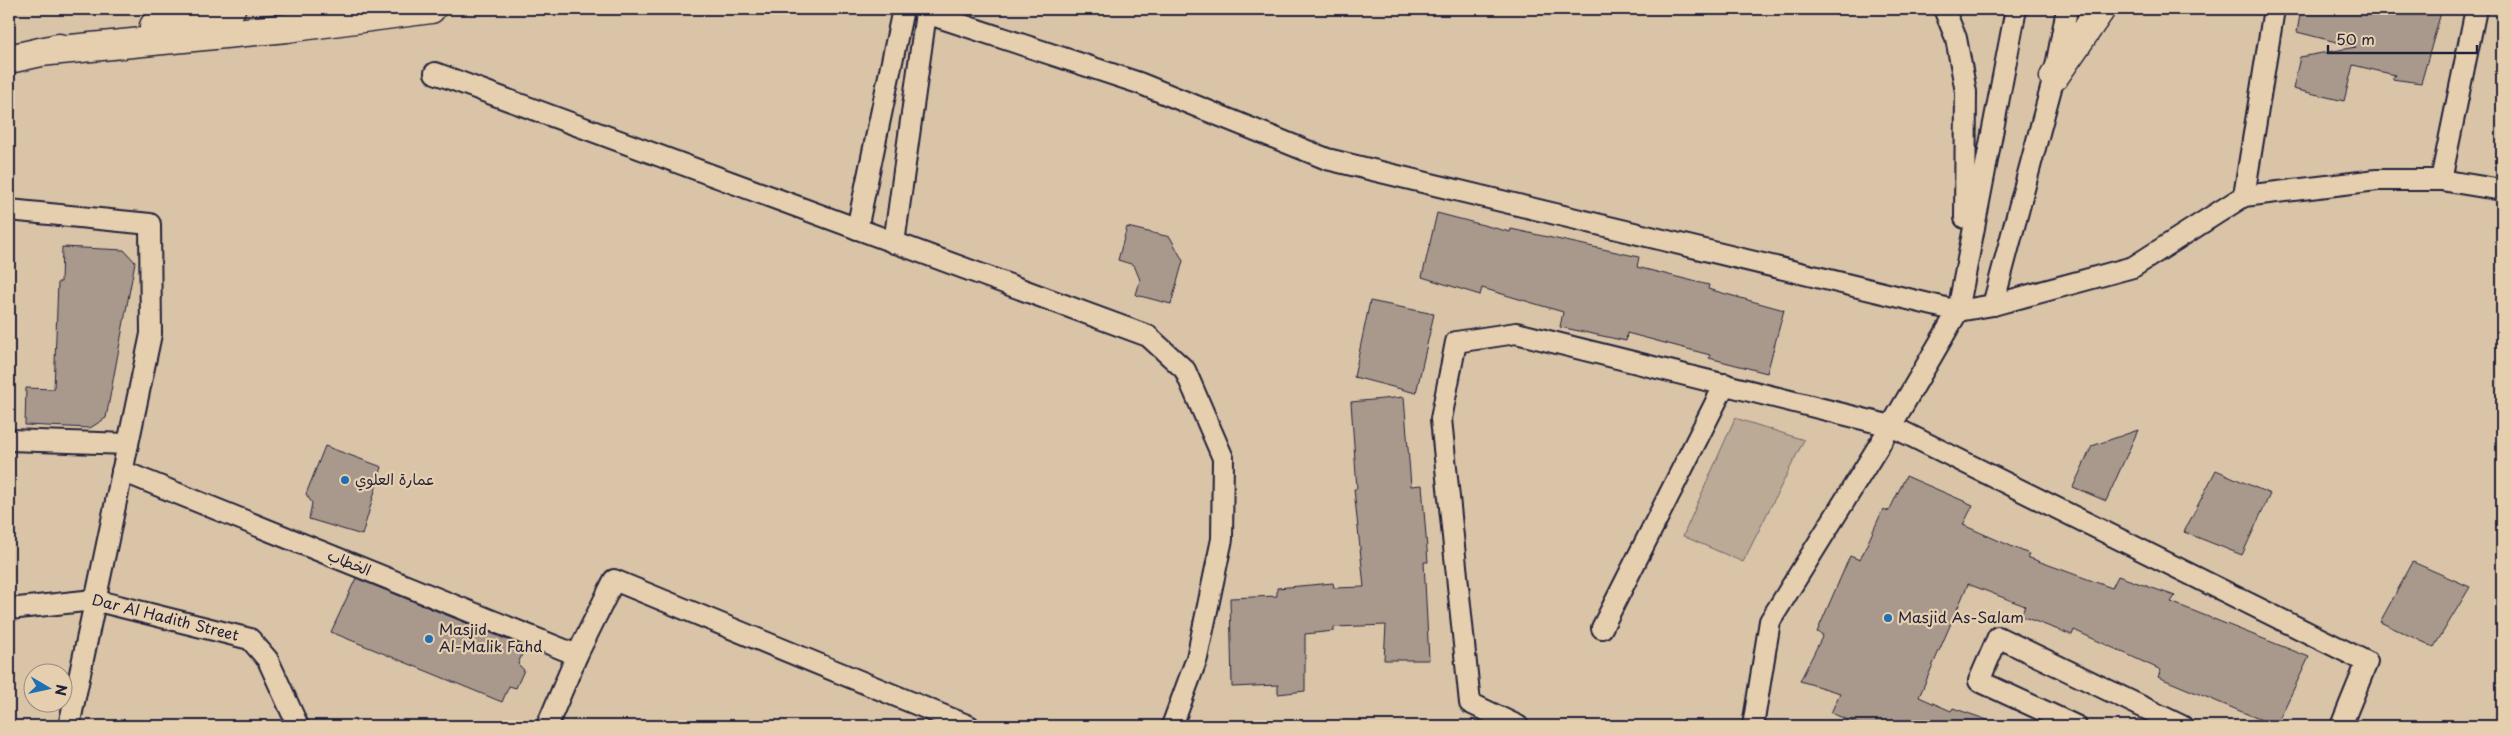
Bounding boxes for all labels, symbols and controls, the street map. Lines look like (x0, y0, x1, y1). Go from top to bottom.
scale bar (2328, 22, 2477, 54)
text: 50 m (2336, 27, 2375, 50)
place label: عمارة العلوي (355, 467, 435, 491)
marker: عمارة العلوي (339, 474, 351, 486)
street label: الخطاب (324, 542, 375, 581)
street label: Dar Al Hadith Street (90, 587, 242, 646)
place label: Masjid As-Salam (1898, 605, 2024, 628)
marker: Masjid As-Salam (1882, 612, 1894, 624)
place label: Masjid Al-Malik Fahd (439, 617, 542, 657)
marker: Masjid Al-Malik Fahd (423, 633, 435, 645)
north arrow (22, 662, 72, 712)
text: N (50, 683, 73, 697)

